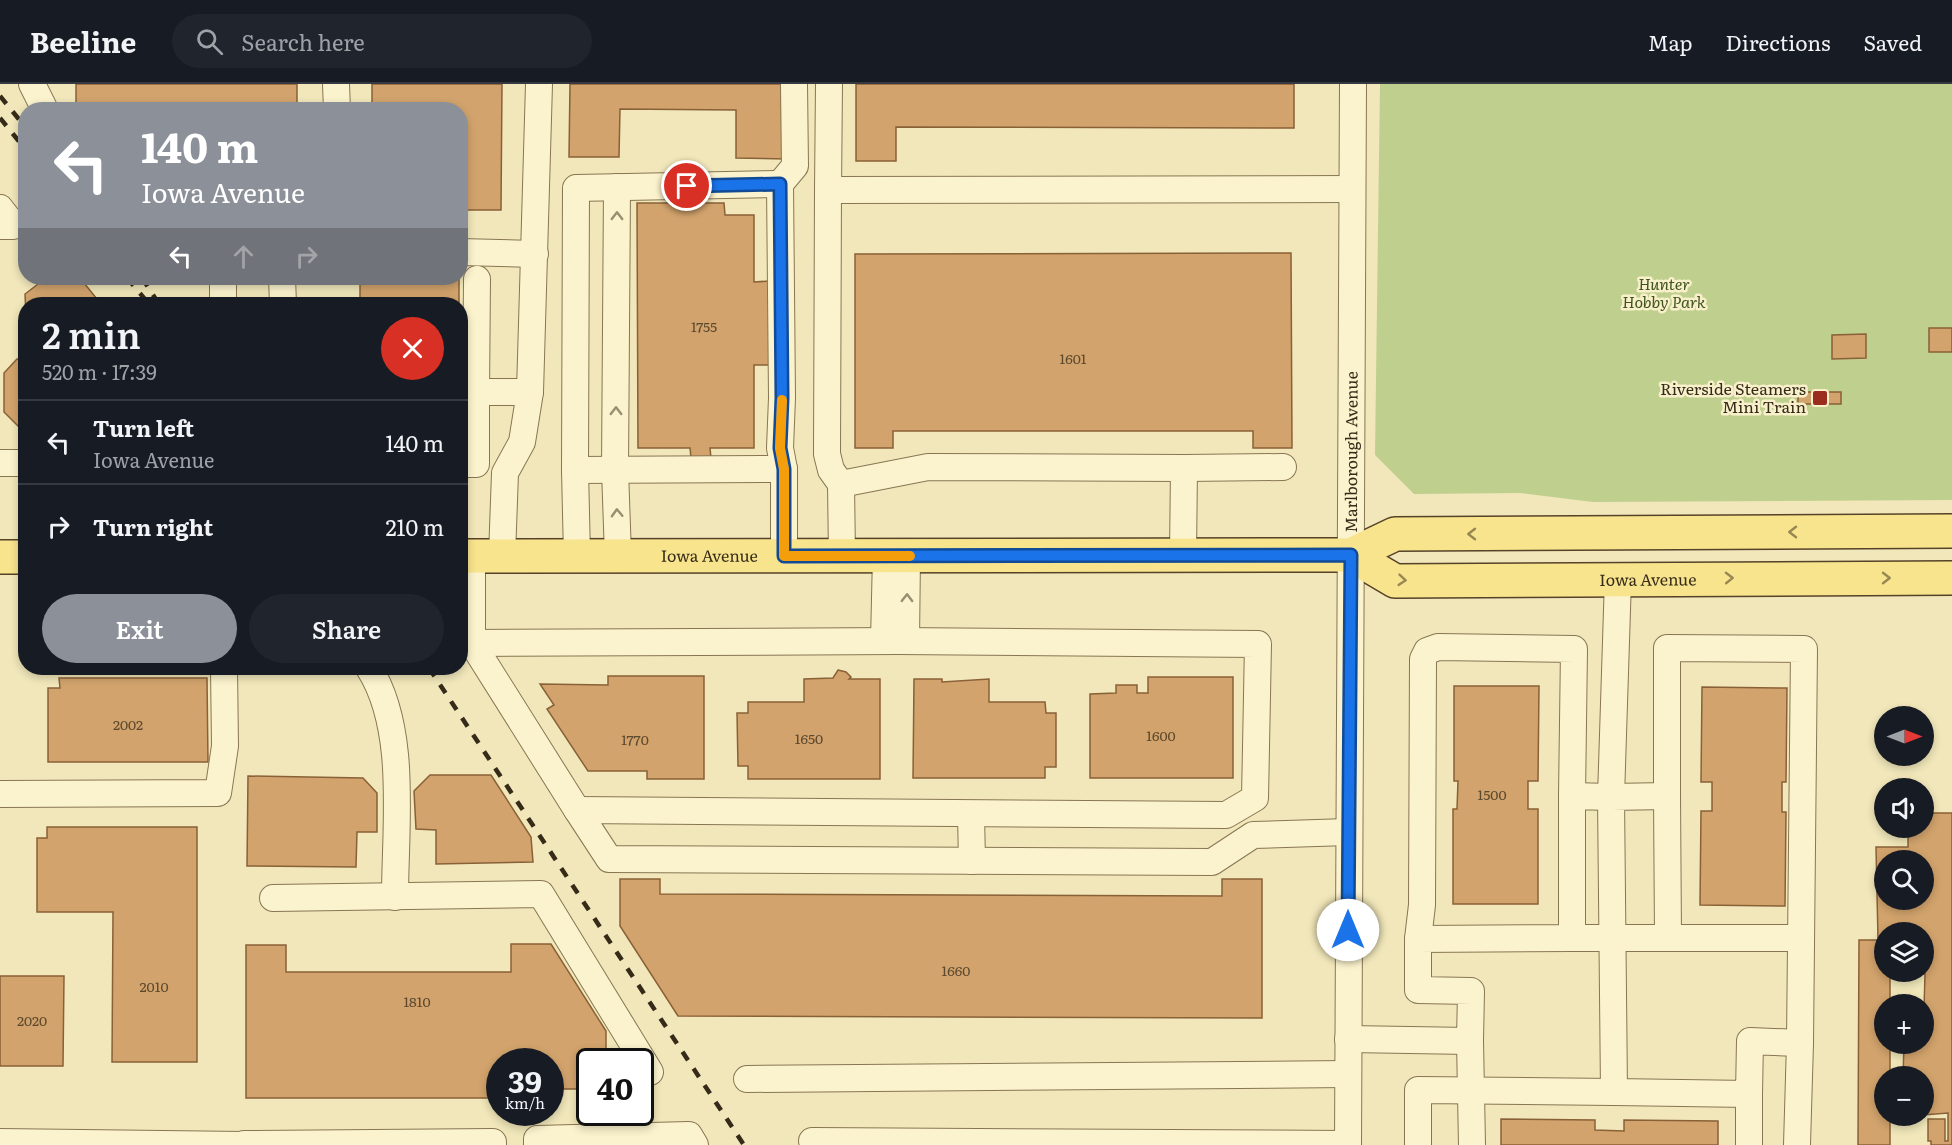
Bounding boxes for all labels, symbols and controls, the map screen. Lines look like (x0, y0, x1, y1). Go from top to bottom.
search box (172, 14, 592, 68)
text: Beeline (30, 20, 136, 62)
icon: search (193, 25, 226, 58)
text: Search here (241, 25, 365, 58)
text: Map (1648, 26, 1693, 57)
text: Directions (1726, 26, 1831, 57)
text: Saved (1864, 26, 1922, 57)
text: 140 m (141, 114, 258, 176)
icon: left (42, 126, 120, 204)
pin (661, 160, 712, 211)
icon: arrive (670, 169, 703, 202)
text: Iowa Avenue (141, 171, 305, 211)
one-way arrow (611, 212, 623, 221)
icon: left (164, 240, 197, 273)
icon: ahead (227, 240, 260, 273)
icon: right (290, 240, 323, 273)
park label: Hunter Hobby Park (1622, 271, 1706, 313)
text: 2 min (42, 307, 141, 360)
house number: 1755 (691, 316, 717, 336)
button: close (381, 317, 444, 380)
house number: 1601 (1059, 348, 1087, 368)
text: 520 m · 17:39 (42, 356, 157, 386)
street label: Marlborough Avenue (1338, 371, 1363, 533)
place label: Riverside Steamers Mini Train (1660, 376, 1806, 418)
marker: Riverside Steamers Mini Train (1811, 389, 1829, 407)
one-way arrow (610, 407, 622, 416)
text: Turn left (93, 411, 194, 444)
icon: left (42, 426, 75, 459)
text: 140 m (385, 426, 444, 459)
text: Iowa Avenue (93, 444, 215, 474)
one-way arrow (610, 508, 623, 517)
icon: right (42, 510, 75, 543)
text: Turn right (93, 510, 213, 543)
text: 210 m (385, 510, 444, 543)
one-way arrow (1789, 526, 1798, 538)
one-way arrow (1468, 528, 1477, 540)
street label: Iowa Avenue (661, 543, 758, 567)
street label: Iowa Avenue (1599, 566, 1697, 591)
one-way arrow (1724, 572, 1733, 584)
one-way arrow (1882, 572, 1891, 584)
one-way arrow (1398, 573, 1407, 586)
button: Exit (42, 594, 237, 663)
button: Share (249, 594, 444, 663)
one-way arrow (900, 594, 913, 603)
north arrow (1874, 706, 1934, 766)
map controls (1874, 706, 1934, 1126)
house number: 2002 (113, 714, 143, 734)
house number: 1600 (1146, 725, 1176, 745)
house number: 1650 (795, 728, 823, 748)
house number: 1770 (621, 729, 649, 749)
button: sound (1874, 778, 1934, 838)
house number: 1500 (1478, 784, 1507, 804)
button: search (1874, 850, 1934, 910)
position arrow (1316, 898, 1380, 962)
button: layers (1874, 922, 1934, 982)
house number: 1660 (942, 960, 970, 980)
house number: 2010 (140, 976, 168, 996)
house number: 1810 (403, 991, 431, 1011)
button: + (1874, 994, 1934, 1054)
house number: 2020 (17, 1010, 47, 1030)
speed limit sign: 40 (576, 1048, 654, 1126)
text: 39 (508, 1058, 542, 1102)
button: − (1874, 1066, 1934, 1126)
text: km/h (505, 1091, 545, 1114)

